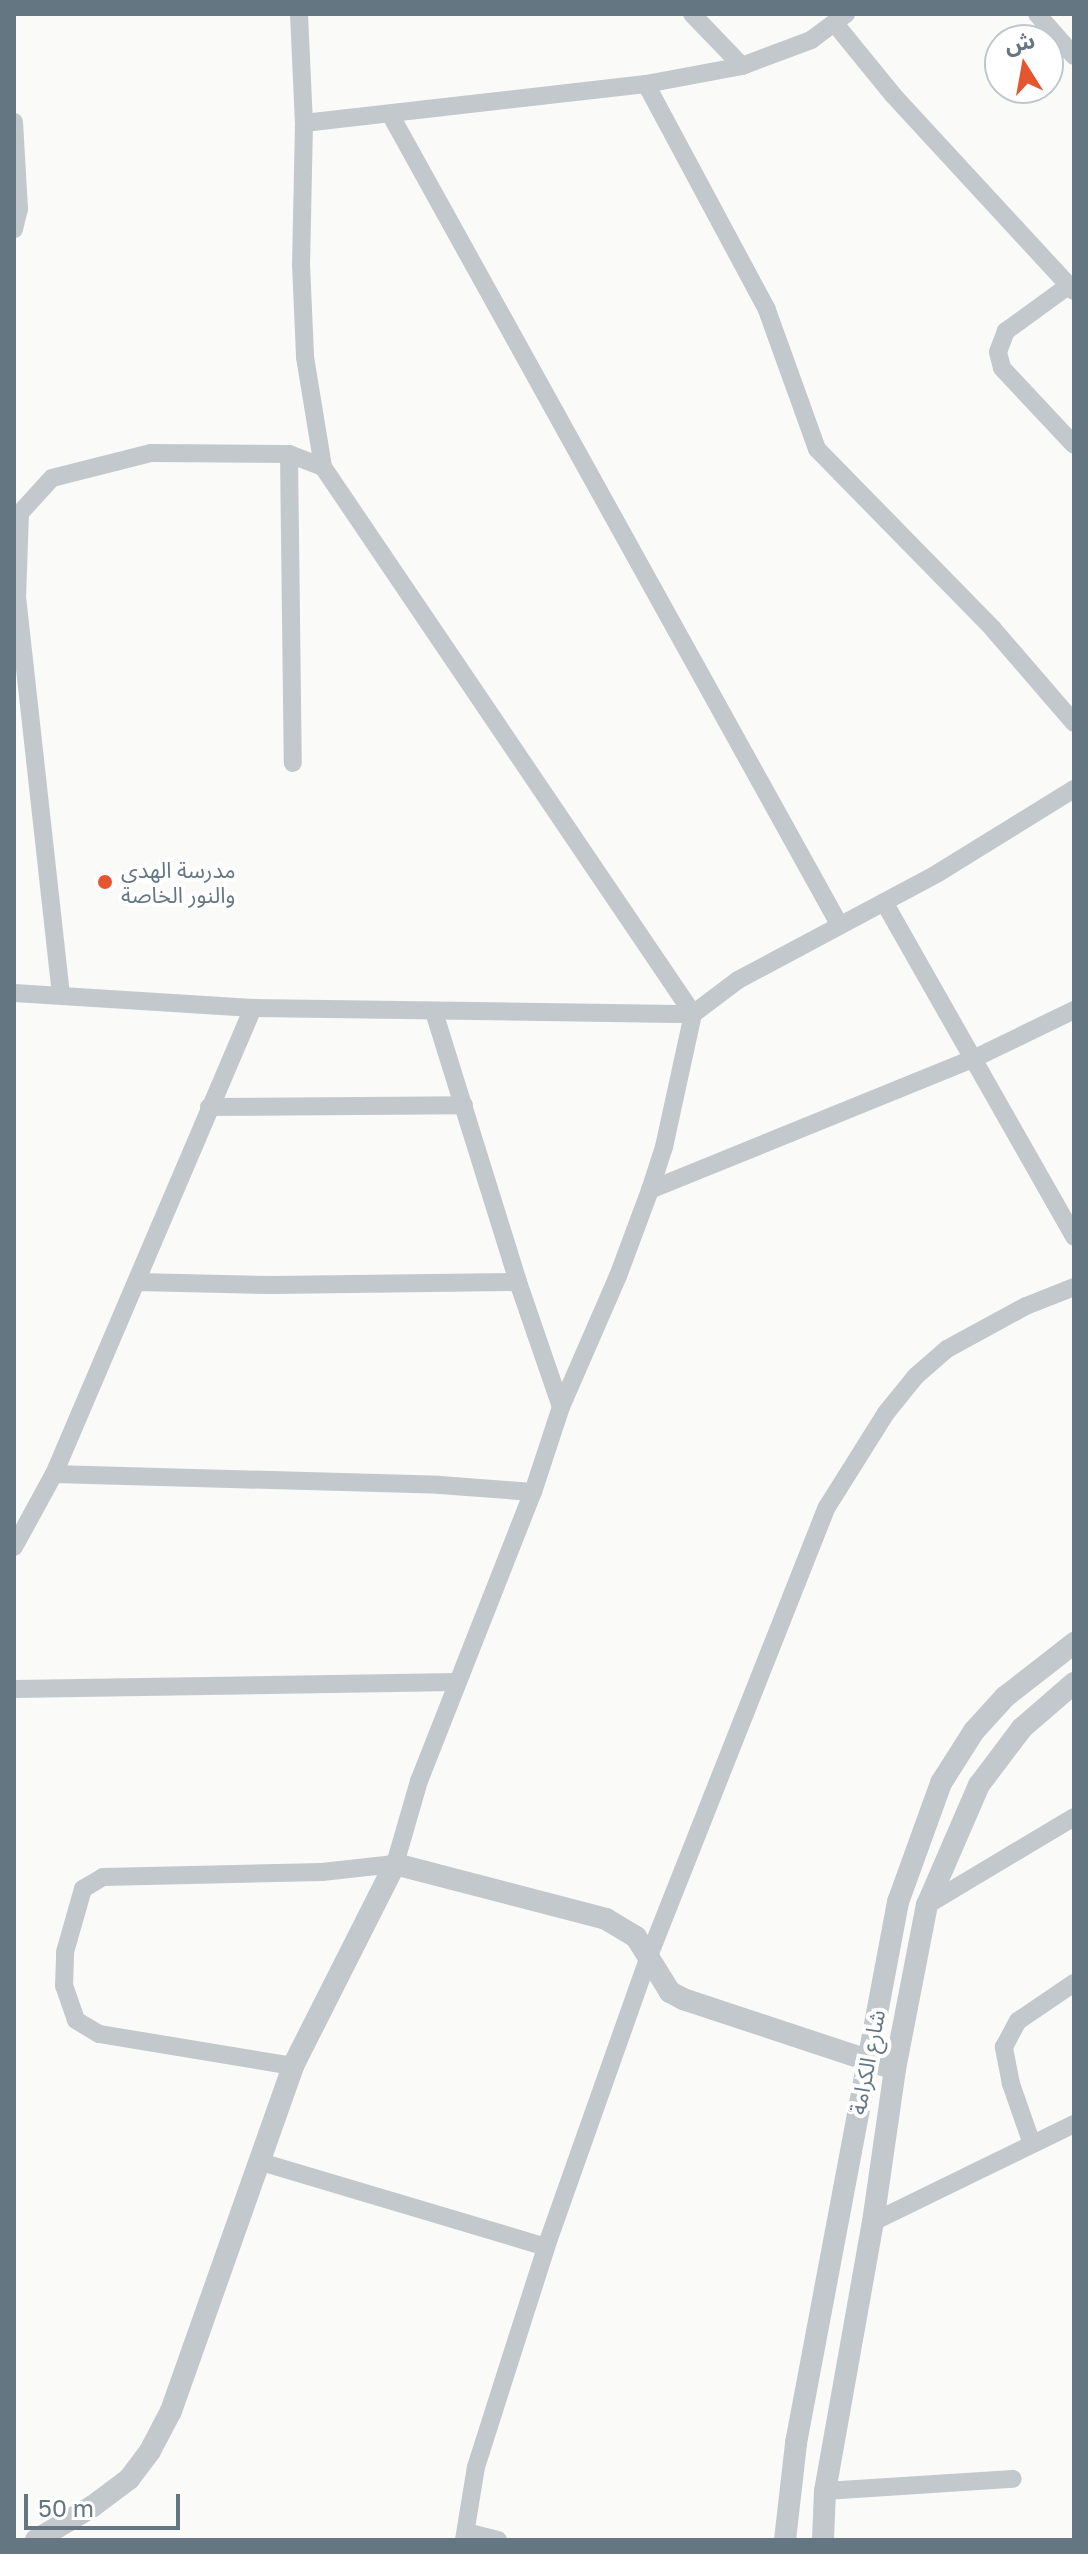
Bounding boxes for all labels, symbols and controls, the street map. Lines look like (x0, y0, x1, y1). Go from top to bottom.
north arrow (984, 24, 1064, 104)
text: ش (1002, 26, 1037, 58)
place label: مدرسة الهدى والنور الخاصة (121, 856, 236, 908)
marker: مدرسة الهدى والنور الخاصة (96, 873, 114, 891)
street label: شارع الكرامة (844, 2007, 890, 2117)
scale bar (28, 2478, 184, 2528)
text: 50 m (38, 2493, 94, 2522)

